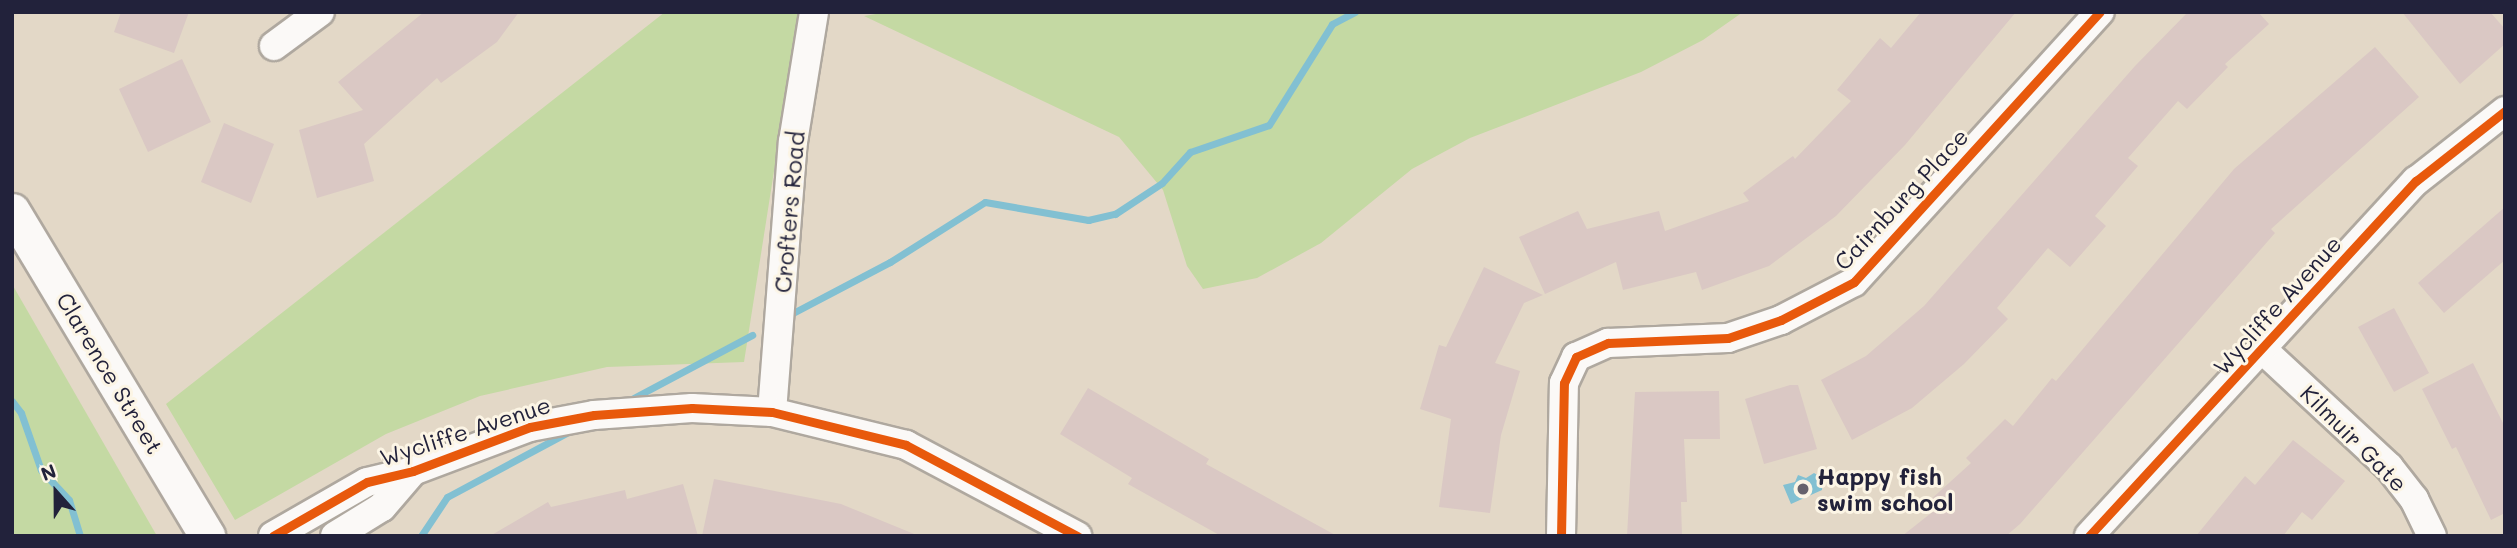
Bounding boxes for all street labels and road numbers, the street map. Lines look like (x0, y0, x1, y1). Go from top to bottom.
street label: Cairnburg Place (1828, 122, 1974, 276)
street label: Crofters Road (768, 130, 810, 294)
street label: Wycliffe Avenue (2207, 230, 2347, 380)
street label: Clarence Street (51, 287, 169, 459)
street label: Kilmuir Gate (2295, 379, 2413, 497)
street label: Wycliffe Avenue (376, 390, 554, 472)

